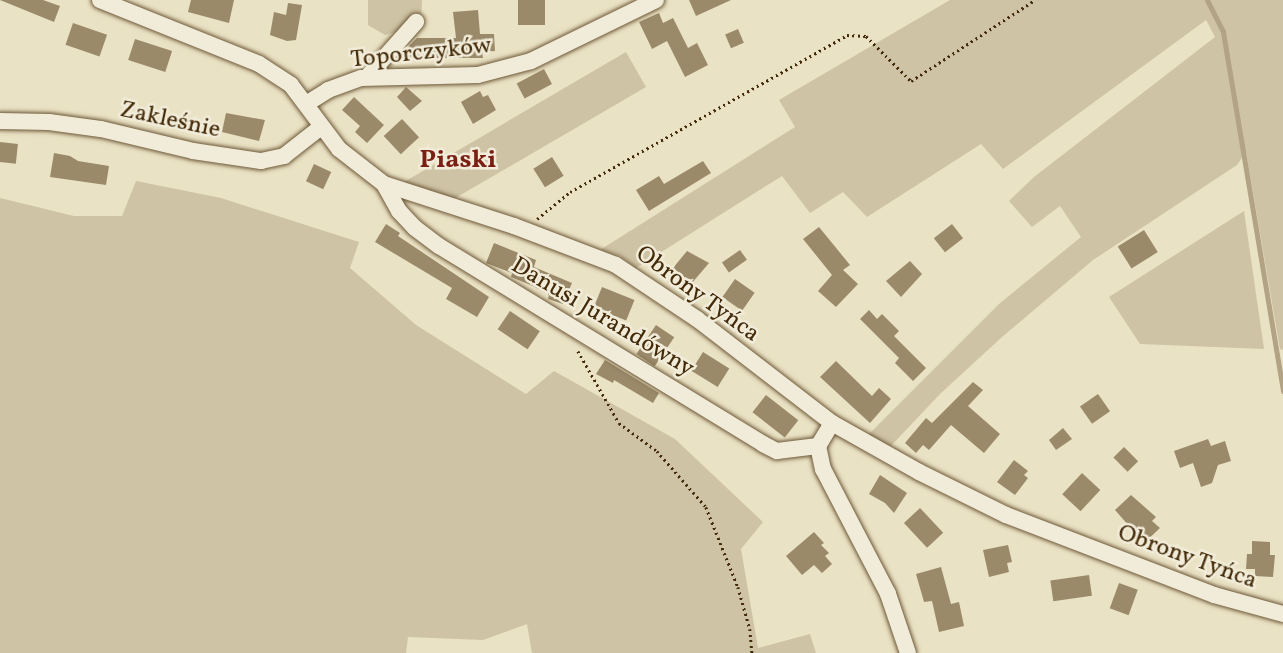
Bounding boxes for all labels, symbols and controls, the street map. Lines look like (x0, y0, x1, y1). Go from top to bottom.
street label: Toporczyków (349, 32, 493, 76)
street label: Zakleśnie (117, 96, 223, 146)
district label: Piaski (420, 145, 496, 177)
street label: Obrony Tyńca (629, 240, 765, 350)
street label: Danusi Jurandówny (505, 252, 699, 384)
street label: Obrony Tyńca (1113, 519, 1261, 597)

